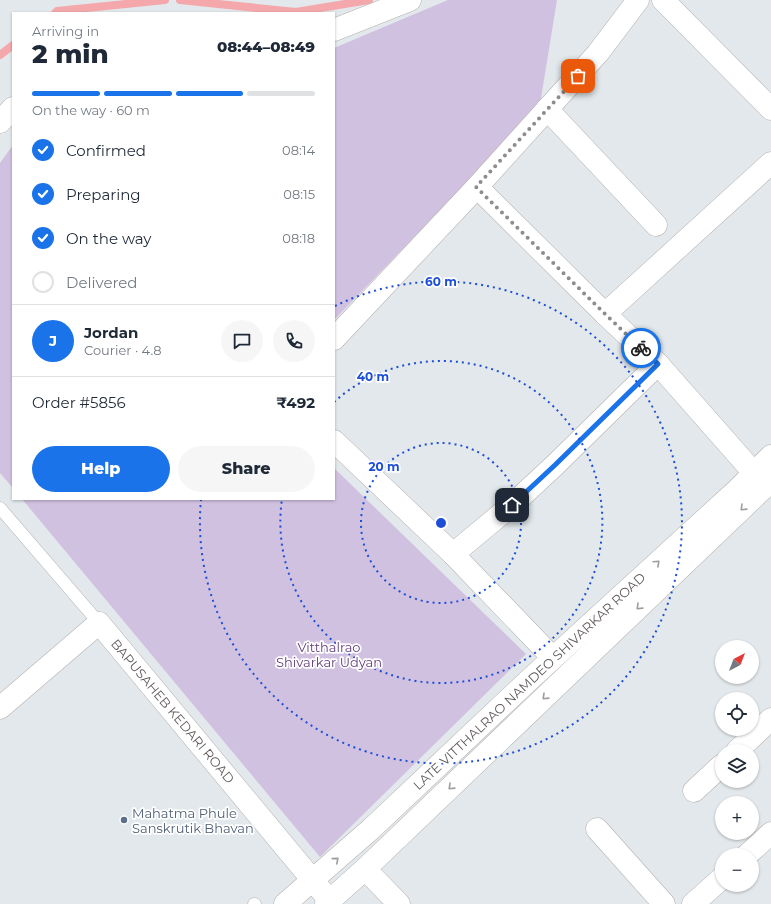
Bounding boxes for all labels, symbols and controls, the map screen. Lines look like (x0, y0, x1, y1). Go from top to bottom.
text: Arriving in (32, 23, 99, 39)
text: 08:44–08:49 (217, 37, 315, 56)
text: 2 min (32, 38, 109, 70)
pin (561, 59, 595, 93)
icon: bag (567, 65, 589, 87)
text: On the way · 60 m (32, 102, 150, 118)
icon: check (32, 139, 54, 161)
text: Confirmed (66, 141, 146, 160)
text: 08:14 (282, 142, 315, 158)
icon: check (32, 183, 54, 205)
text: Preparing (66, 185, 141, 204)
text: 08:15 (283, 186, 315, 202)
icon: check (32, 227, 54, 249)
text: On the way (66, 229, 151, 248)
text: 08:18 (282, 230, 315, 246)
text: Delivered (66, 273, 138, 292)
text: 60 m (425, 274, 457, 289)
button: chat (221, 320, 263, 362)
button: phone (273, 320, 315, 362)
text: Jordan (84, 323, 138, 342)
courier (621, 328, 661, 368)
text: J (49, 331, 57, 350)
icon: bike (630, 337, 652, 359)
text: Courier · 4.8 (84, 342, 162, 358)
text: 40 m (357, 369, 389, 384)
text: Order #5856 (32, 393, 126, 412)
text: ₹492 (276, 393, 315, 412)
button: Help (32, 446, 170, 492)
button: Share (178, 446, 315, 492)
text: 20 m (368, 459, 400, 474)
pin (495, 488, 529, 522)
icon: home (501, 494, 523, 516)
one-way arrow (740, 503, 748, 511)
centre of rings (434, 516, 448, 530)
one-way arrow (652, 560, 660, 567)
street label: LATE VITTHALRAO NAMDEO SHIVARKAR ROAD (410, 569, 648, 793)
one-way arrow (636, 603, 644, 610)
street label: BAPUSAHEB KEDARI ROAD (108, 636, 238, 787)
park label: Vitthalrao Shivarkar Udyan (276, 639, 382, 670)
north arrow (715, 640, 759, 684)
map controls (715, 640, 759, 892)
one-way arrow (542, 692, 549, 699)
button: locate (715, 692, 759, 736)
button: layers (715, 744, 759, 788)
one-way arrow (448, 782, 456, 790)
button: + (715, 796, 759, 840)
place label: Mahatma Phule Sanskrutik Bhavan (132, 805, 254, 836)
marker: Mahatma Phule Sanskrutik Bhavan (119, 815, 129, 825)
button: − (715, 848, 759, 892)
one-way arrow (331, 858, 338, 865)

